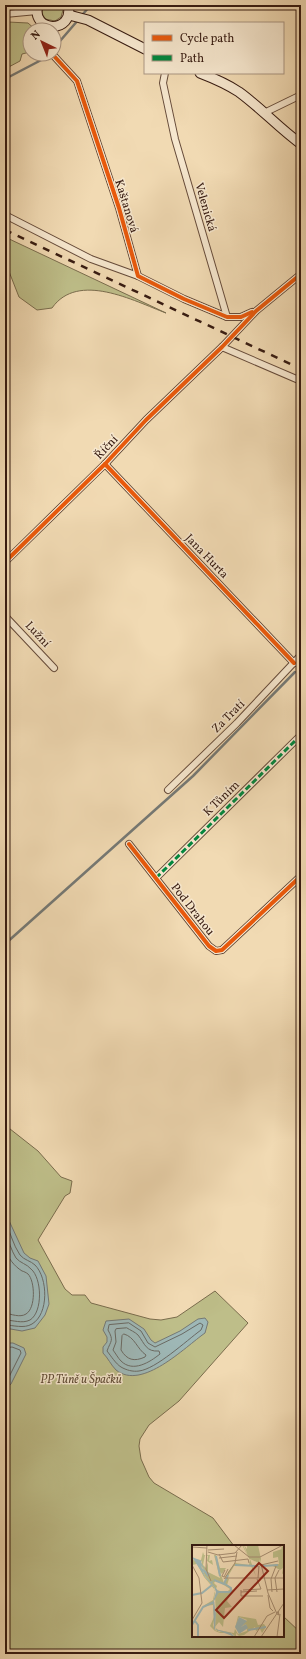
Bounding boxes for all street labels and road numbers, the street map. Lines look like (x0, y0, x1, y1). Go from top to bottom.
street label: Kaštanová (110, 178, 142, 235)
street label: Velenická (190, 181, 220, 234)
street label: Říční (91, 431, 122, 463)
street label: Jana Hurta (181, 531, 232, 583)
street label: Lužní (21, 618, 54, 651)
street label: Za Tratí (209, 696, 249, 737)
street label: K Tůním (200, 777, 244, 820)
street label: Pod Drahou (167, 880, 218, 939)

